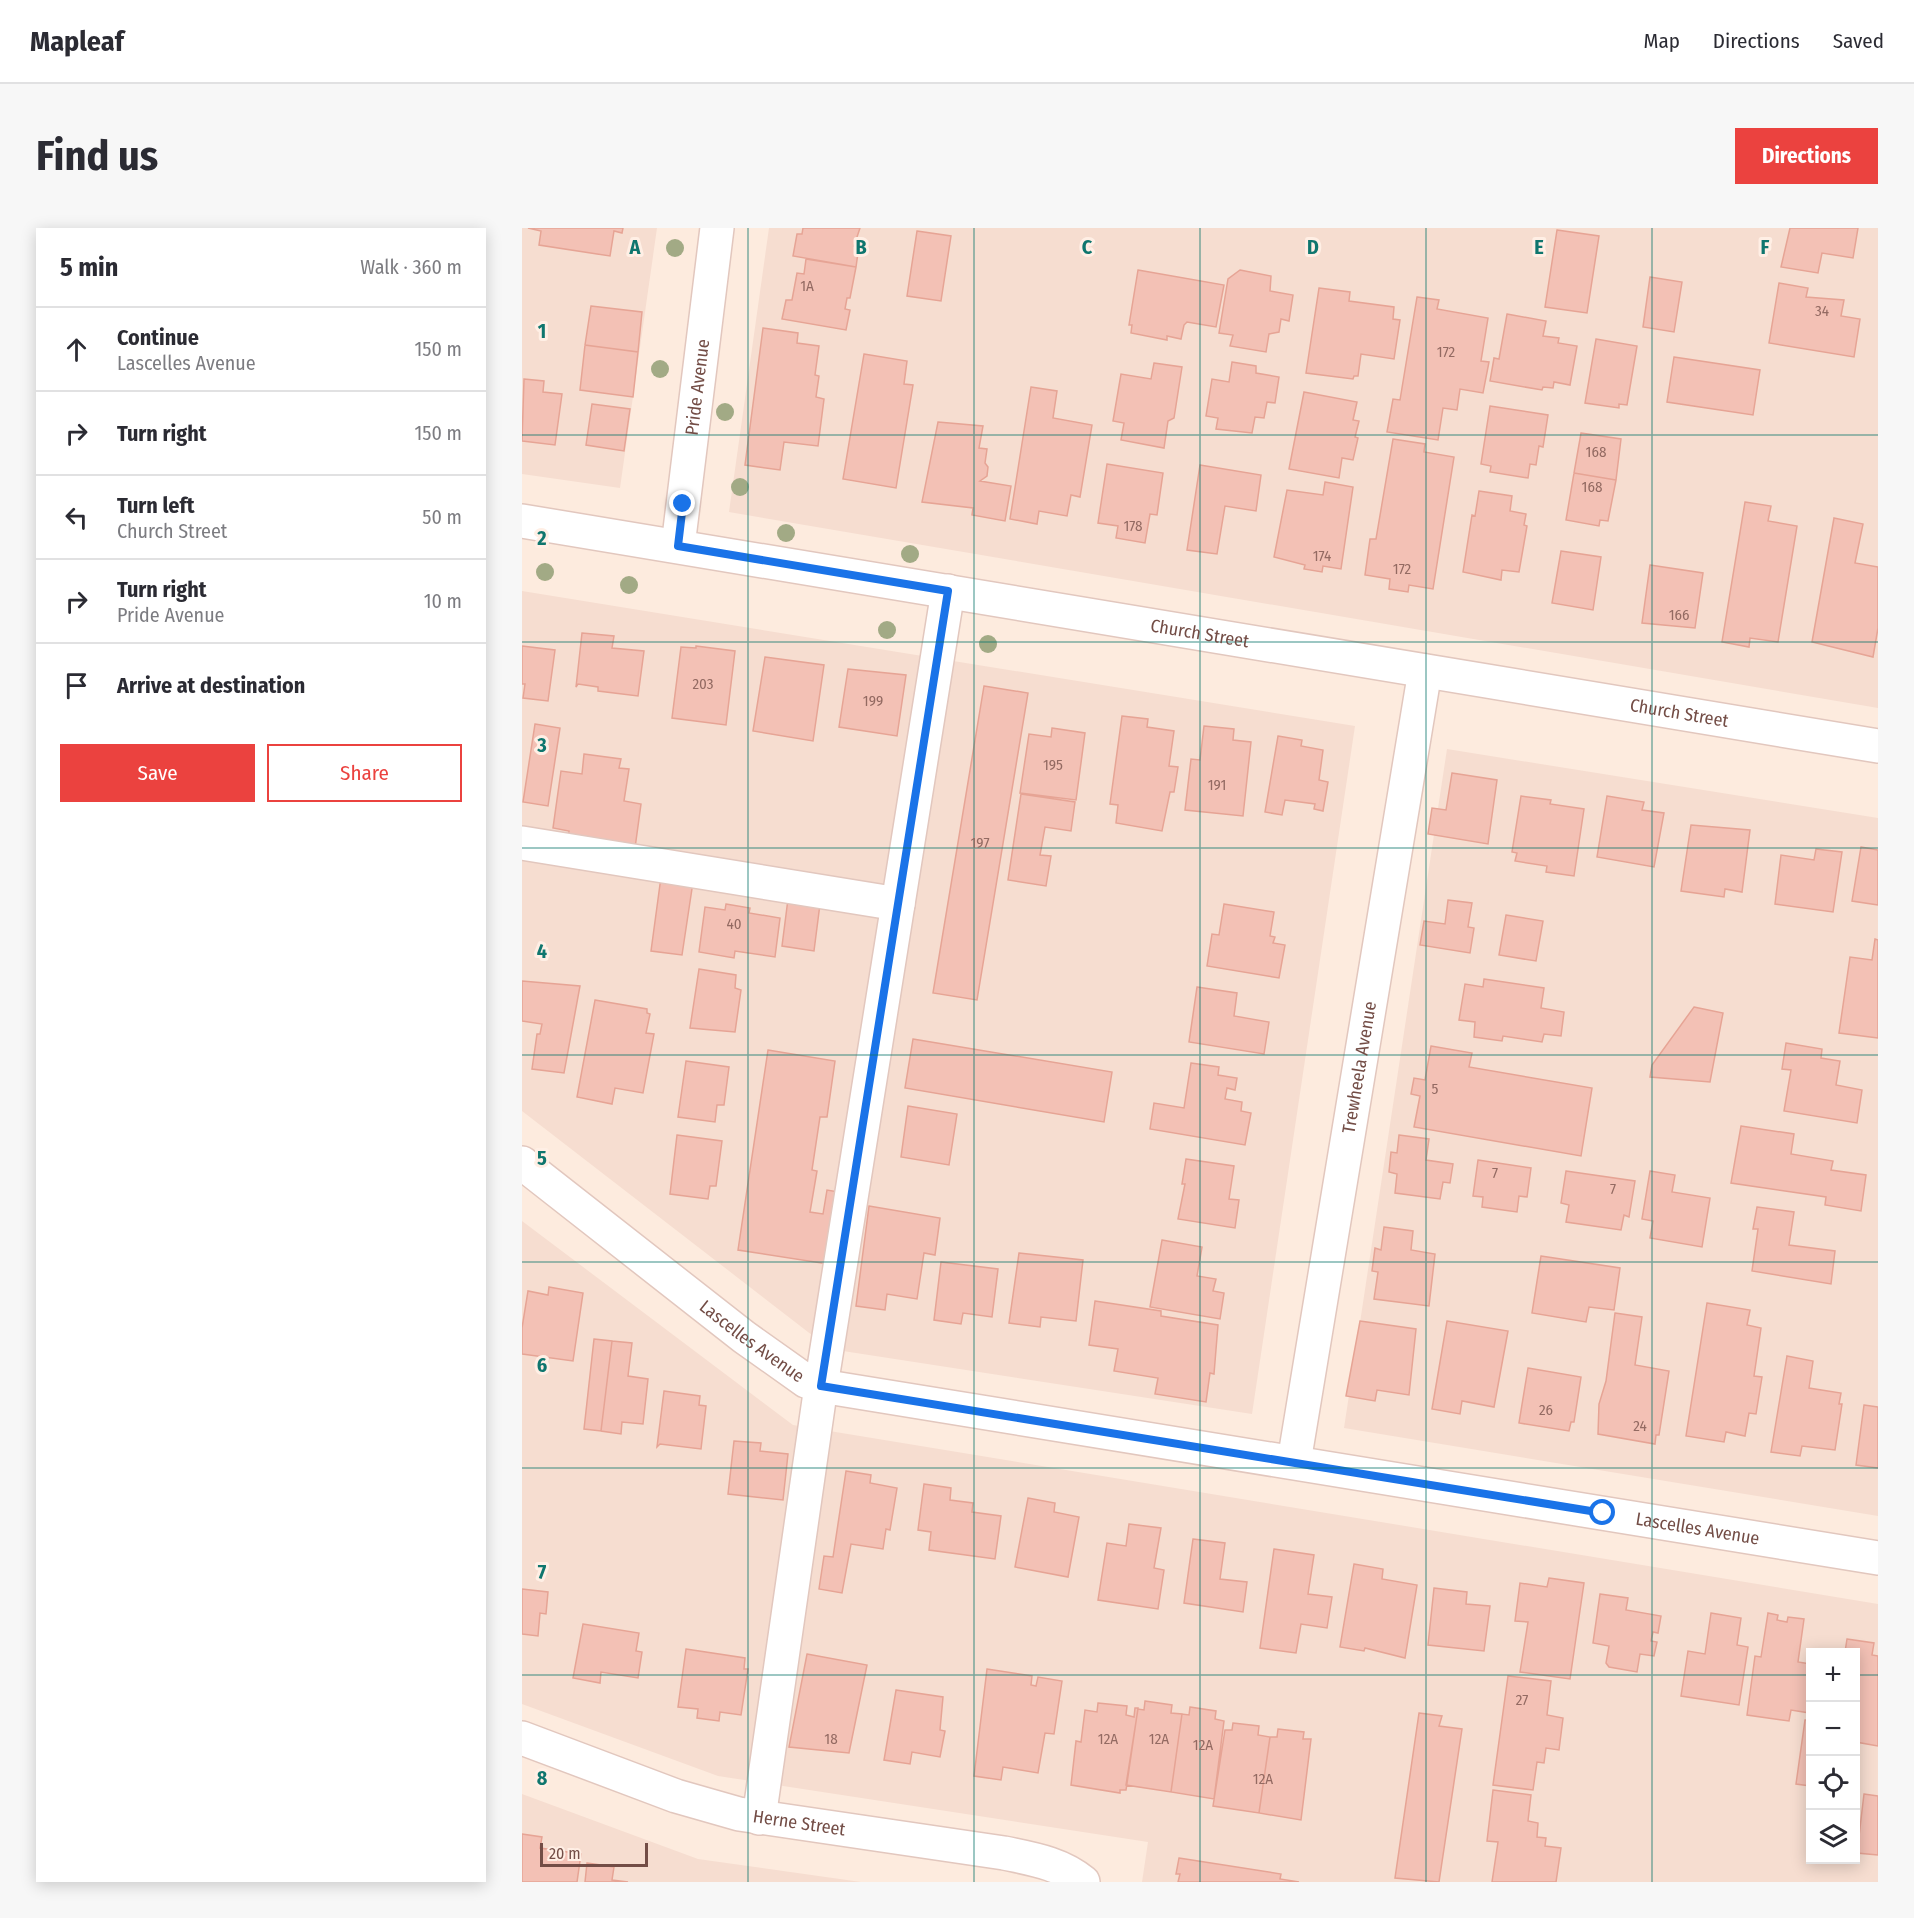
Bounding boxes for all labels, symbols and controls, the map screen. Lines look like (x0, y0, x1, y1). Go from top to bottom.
text: Mapleaf (30, 25, 124, 58)
text: Map (1643, 28, 1680, 54)
text: Directions (1713, 28, 1800, 54)
text: Saved (1833, 28, 1884, 54)
button: Directions (1735, 128, 1878, 184)
text: Find us (36, 131, 158, 181)
text: A (629, 235, 642, 259)
text: B (855, 235, 867, 259)
text: C (1082, 235, 1093, 259)
text: D (1307, 235, 1319, 259)
text: E (1534, 235, 1544, 259)
text: F (1761, 235, 1770, 259)
text: 5 min (60, 252, 118, 283)
text: Walk · 360 m (360, 255, 462, 279)
house number: 1A (800, 277, 814, 295)
house number: 34 (1815, 302, 1829, 320)
text: 1 (538, 319, 546, 343)
text: Continue (117, 324, 199, 351)
icon: ahead (60, 333, 93, 366)
text: 150 m (415, 337, 462, 361)
street label: Pride Avenue (681, 338, 714, 437)
house number: 172 (1437, 343, 1456, 361)
text: Lascelles Avenue (117, 351, 256, 375)
icon: right (60, 417, 93, 450)
text: Turn right (117, 420, 206, 447)
text: 150 m (415, 421, 462, 445)
house number: 168 (1586, 443, 1606, 461)
house number: 168 (1582, 478, 1602, 496)
route end (669, 490, 695, 516)
text: Turn left (117, 492, 195, 519)
icon: left (60, 501, 93, 534)
text: 50 m (422, 505, 462, 529)
house number: 178 (1123, 517, 1143, 535)
text: Church Street (117, 519, 227, 543)
text: 2 (536, 526, 547, 550)
house number: 174 (1313, 547, 1331, 565)
house number: 172 (1393, 560, 1412, 578)
text: Turn right (117, 576, 206, 603)
icon: right (60, 585, 93, 618)
text: 10 m (424, 589, 462, 613)
text: Pride Avenue (117, 603, 224, 627)
house number: 166 (1669, 606, 1689, 624)
street label: Church Street (1149, 614, 1251, 652)
icon: arrive (60, 669, 93, 702)
text: Arrive at destination (117, 672, 305, 699)
house number: 203 (692, 675, 714, 693)
house number: 199 (863, 692, 883, 710)
street label: Church Street (1628, 694, 1730, 732)
text: 3 (536, 733, 547, 757)
button: Save (60, 744, 255, 802)
button: Share (267, 744, 462, 802)
house number: 195 (1043, 756, 1063, 774)
house number: 191 (1208, 776, 1226, 794)
house number: 197 (970, 834, 990, 852)
house number: 40 (726, 915, 742, 933)
text: 4 (537, 939, 547, 963)
street label: Trewheela Avenue (1338, 1000, 1381, 1135)
house number: 5 (1432, 1080, 1439, 1098)
text: 5 (537, 1146, 547, 1170)
house number: 7 (1492, 1164, 1498, 1182)
house number: 7 (1610, 1180, 1616, 1198)
street label: Lascelles Avenue (695, 1295, 809, 1387)
text: 6 (537, 1353, 547, 1377)
house number: 26 (1539, 1401, 1553, 1419)
house number: 24 (1633, 1417, 1647, 1435)
route start (1589, 1499, 1615, 1525)
street label: Lascelles Avenue (1634, 1508, 1761, 1550)
text: 7 (538, 1560, 547, 1584)
map controls (1806, 1648, 1860, 1864)
button: + (1806, 1648, 1860, 1702)
house number: 27 (1516, 1691, 1528, 1709)
button: − (1806, 1702, 1860, 1756)
house number: 18 (824, 1730, 838, 1748)
house number: 12A (1098, 1730, 1118, 1748)
house number: 12A (1149, 1730, 1169, 1748)
house number: 12A (1193, 1736, 1213, 1754)
button: locate (1806, 1756, 1860, 1810)
text: 8 (537, 1766, 548, 1790)
house number: 12A (1253, 1770, 1273, 1788)
street label: Herne Street (752, 1805, 847, 1841)
button: layers (1806, 1810, 1860, 1864)
scale bar (540, 1840, 648, 1868)
text: 20 m (549, 1844, 580, 1863)

